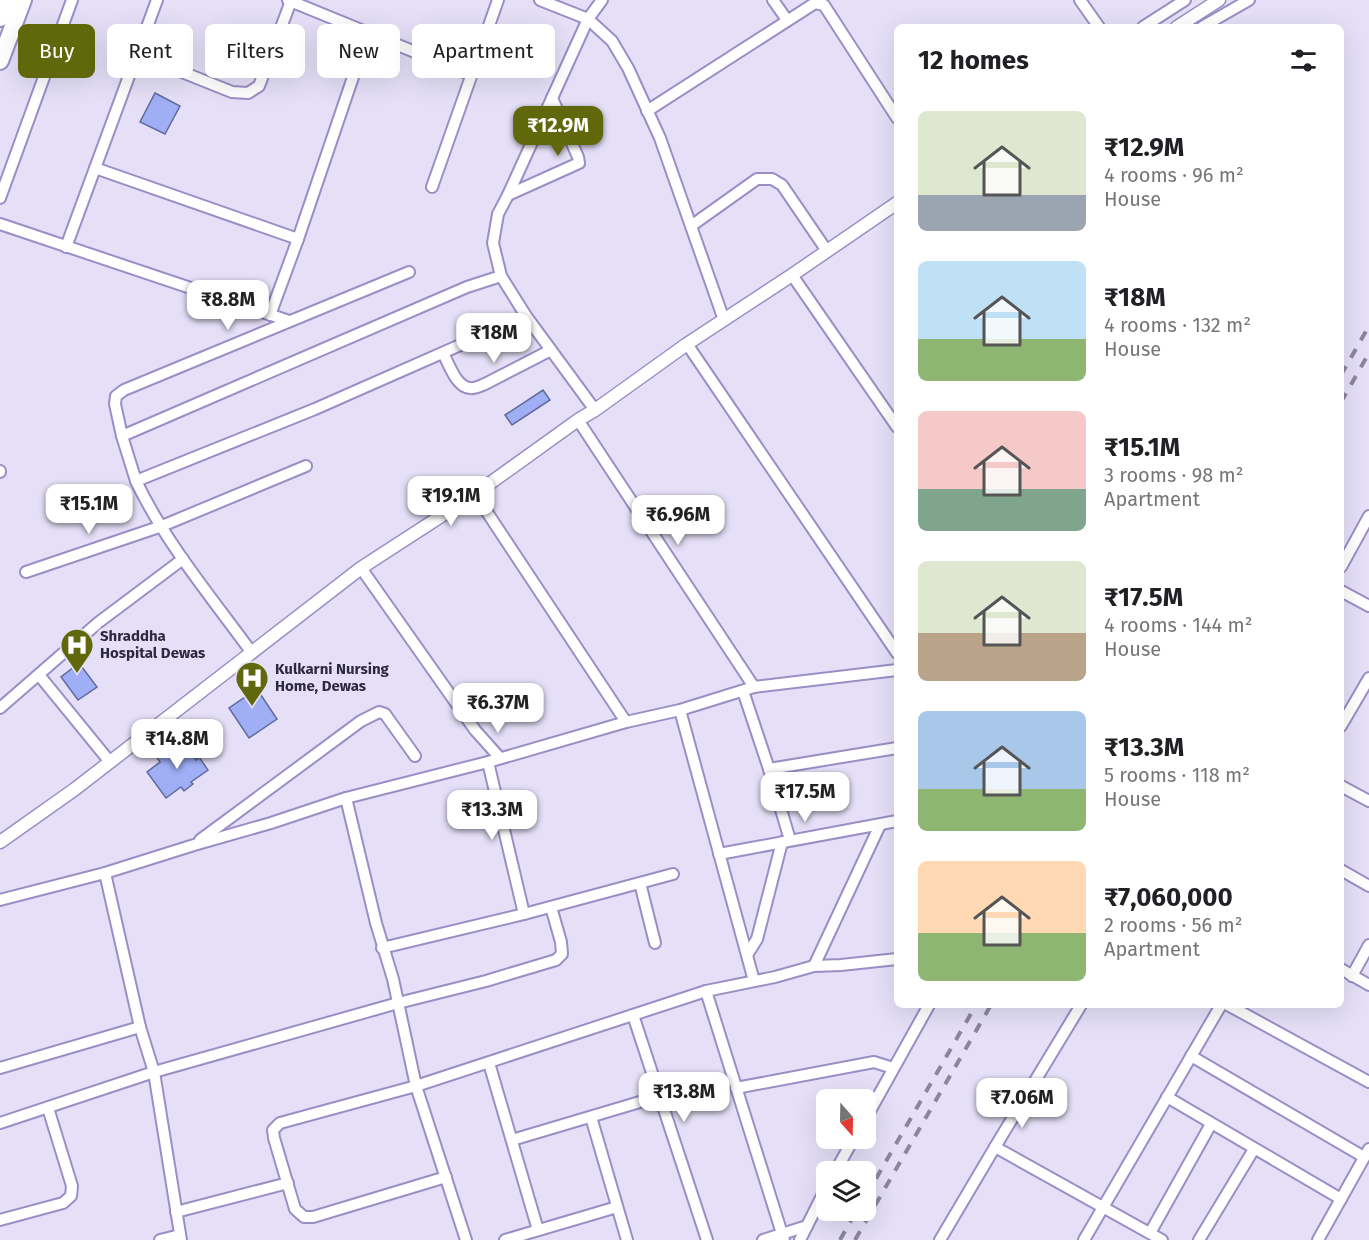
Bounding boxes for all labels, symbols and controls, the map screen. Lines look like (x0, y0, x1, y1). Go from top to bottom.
chip: Buy (18, 24, 95, 78)
chip: Rent (107, 24, 193, 78)
chip: Filters (205, 24, 305, 78)
chip: New (317, 24, 400, 78)
chip: Apartment (412, 24, 555, 78)
icon: filters (1287, 44, 1320, 77)
text: 12 homes (918, 45, 1029, 76)
pin: ₹12.9M (509, 106, 607, 157)
text: ₹12.9M (527, 113, 589, 137)
text: ₹12.9M (1104, 132, 1184, 163)
icon: home (966, 135, 1038, 207)
text: 4 rooms · 96 m² (1104, 163, 1244, 187)
text: House (1104, 187, 1161, 211)
pin: ₹8.8M (186, 280, 270, 331)
text: ₹18M (1104, 282, 1166, 313)
icon: home (966, 285, 1038, 357)
text: ₹8.8M (201, 287, 255, 311)
pin: ₹18M (458, 313, 530, 364)
text: 4 rooms · 132 m² (1104, 313, 1251, 337)
text: ₹18M (470, 320, 518, 344)
text: House (1104, 337, 1161, 361)
text: ₹15.1M (1104, 432, 1180, 463)
icon: home (966, 435, 1038, 507)
text: 3 rooms · 98 m² (1104, 463, 1244, 487)
pin: ₹19.1M (402, 476, 500, 527)
text: ₹19.1M (421, 483, 481, 507)
pin: ₹15.1M (40, 484, 138, 535)
text: Apartment (1104, 487, 1200, 511)
text: ₹15.1M (60, 491, 118, 515)
pin: ₹6.96M (629, 495, 727, 546)
text: ₹6.96M (646, 502, 710, 526)
text: ₹17.5M (1104, 582, 1183, 613)
icon: home (966, 585, 1038, 657)
text: 4 rooms · 144 m² (1104, 613, 1253, 637)
hospital icon: Shraddha Hospital Dewas (59, 627, 95, 674)
place label: Shraddha Hospital Dewas (100, 627, 205, 662)
text: House (1104, 637, 1161, 661)
hospital icon: Kulkarni Nursing Home, Dewas (234, 660, 270, 707)
place label: Kulkarni Nursing Home, Dewas (275, 660, 390, 695)
pin: ₹6.37M (449, 683, 547, 734)
text: ₹6.37M (467, 690, 529, 714)
pin: ₹14.8M (128, 719, 226, 770)
text: ₹14.8M (145, 726, 209, 750)
text: ₹13.3M (1104, 732, 1184, 763)
icon: home (966, 735, 1038, 807)
text: 5 rooms · 118 m² (1104, 763, 1250, 787)
pin: ₹17.5M (756, 772, 854, 823)
text: ₹17.5M (775, 779, 835, 803)
text: House (1104, 787, 1161, 811)
pin: ₹13.3M (443, 790, 541, 841)
text: ₹13.3M (461, 797, 523, 821)
text: ₹7,060,000 (1104, 882, 1233, 913)
icon: home (966, 885, 1038, 957)
text: 2 rooms · 56 m² (1104, 913, 1243, 937)
text: Apartment (1104, 937, 1200, 961)
pin: ₹13.8M (635, 1072, 733, 1123)
pin: ₹7.06M (973, 1078, 1071, 1129)
text: ₹13.8M (653, 1079, 715, 1103)
text: ₹7.06M (990, 1085, 1054, 1109)
north arrow (816, 1089, 876, 1149)
map controls (816, 1089, 876, 1221)
button: layers (816, 1161, 876, 1221)

